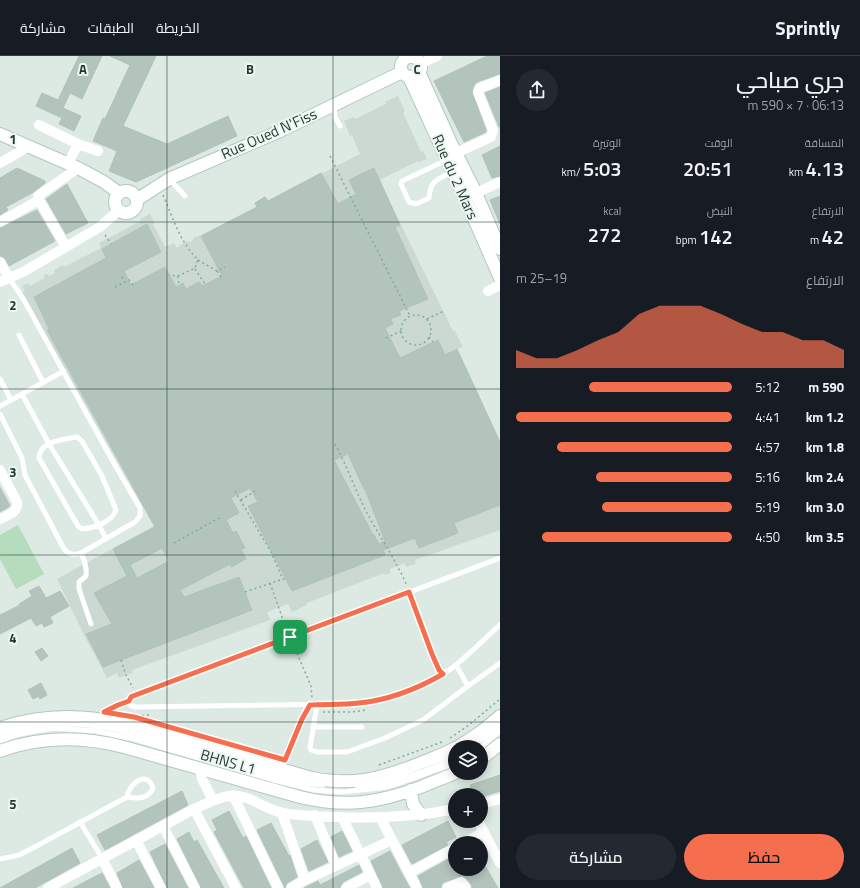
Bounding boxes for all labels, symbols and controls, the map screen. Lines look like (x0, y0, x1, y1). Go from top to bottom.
text: Sprintly (775, 13, 840, 42)
text: مشاركة (20, 17, 66, 38)
text: الطبقات (88, 17, 134, 38)
text: الخريطة (156, 17, 200, 38)
text: A (79, 59, 87, 79)
text: B (246, 59, 254, 79)
text: C (413, 59, 421, 79)
text: جري صباحي (736, 63, 844, 97)
button: share (516, 69, 558, 111)
text: 06:13 · 7 × 590 m (748, 95, 844, 115)
street label: Rue Oued N'Fiss (217, 102, 321, 165)
text: 1 (9, 129, 17, 149)
street label: Rue du 2 Mars (426, 130, 485, 223)
text: الوتيرة (593, 135, 621, 151)
text: الوقت (705, 135, 733, 151)
text: المسافة (805, 135, 844, 151)
text: 5:03 (583, 153, 621, 184)
text: 20:51 (683, 153, 733, 184)
text: 4.13 (806, 153, 844, 184)
text: /km (562, 164, 583, 180)
text: km (789, 164, 806, 180)
text: kcal (603, 203, 621, 219)
text: النبض (707, 203, 733, 219)
text: الارتفاع (812, 203, 844, 219)
text: 272 (588, 219, 621, 250)
text: 142 (699, 221, 733, 252)
text: 42 (822, 221, 844, 252)
text: bpm (676, 232, 699, 248)
text: m (810, 232, 822, 248)
text: 19–25 m (516, 268, 567, 288)
text: الارتفاع (806, 270, 844, 290)
text: 2 (9, 295, 17, 315)
text: 5:12 (755, 377, 780, 397)
text: 590 m (808, 377, 844, 397)
text: 4:41 (755, 407, 780, 427)
text: 1.2 km (806, 407, 844, 427)
text: 4:57 (755, 437, 780, 457)
text: 1.8 km (806, 437, 844, 457)
text: 3 (9, 462, 17, 482)
text: 5:16 (755, 467, 780, 487)
text: 2.4 km (806, 467, 844, 487)
text: 5:19 (755, 497, 780, 517)
text: 3.0 km (806, 497, 844, 517)
text: 4:50 (755, 527, 780, 547)
text: 3.5 km (806, 527, 844, 547)
pin (273, 620, 307, 654)
icon: arrive (279, 626, 301, 648)
text: 4 (9, 628, 17, 648)
map controls (448, 740, 488, 876)
button: layers (448, 740, 488, 780)
street label: BHNS L1 (198, 743, 258, 780)
button: + (448, 788, 488, 828)
text: 5 (9, 794, 17, 814)
button: مشاركة (516, 834, 676, 880)
button: حفظ (684, 834, 844, 880)
button: − (448, 836, 488, 876)

